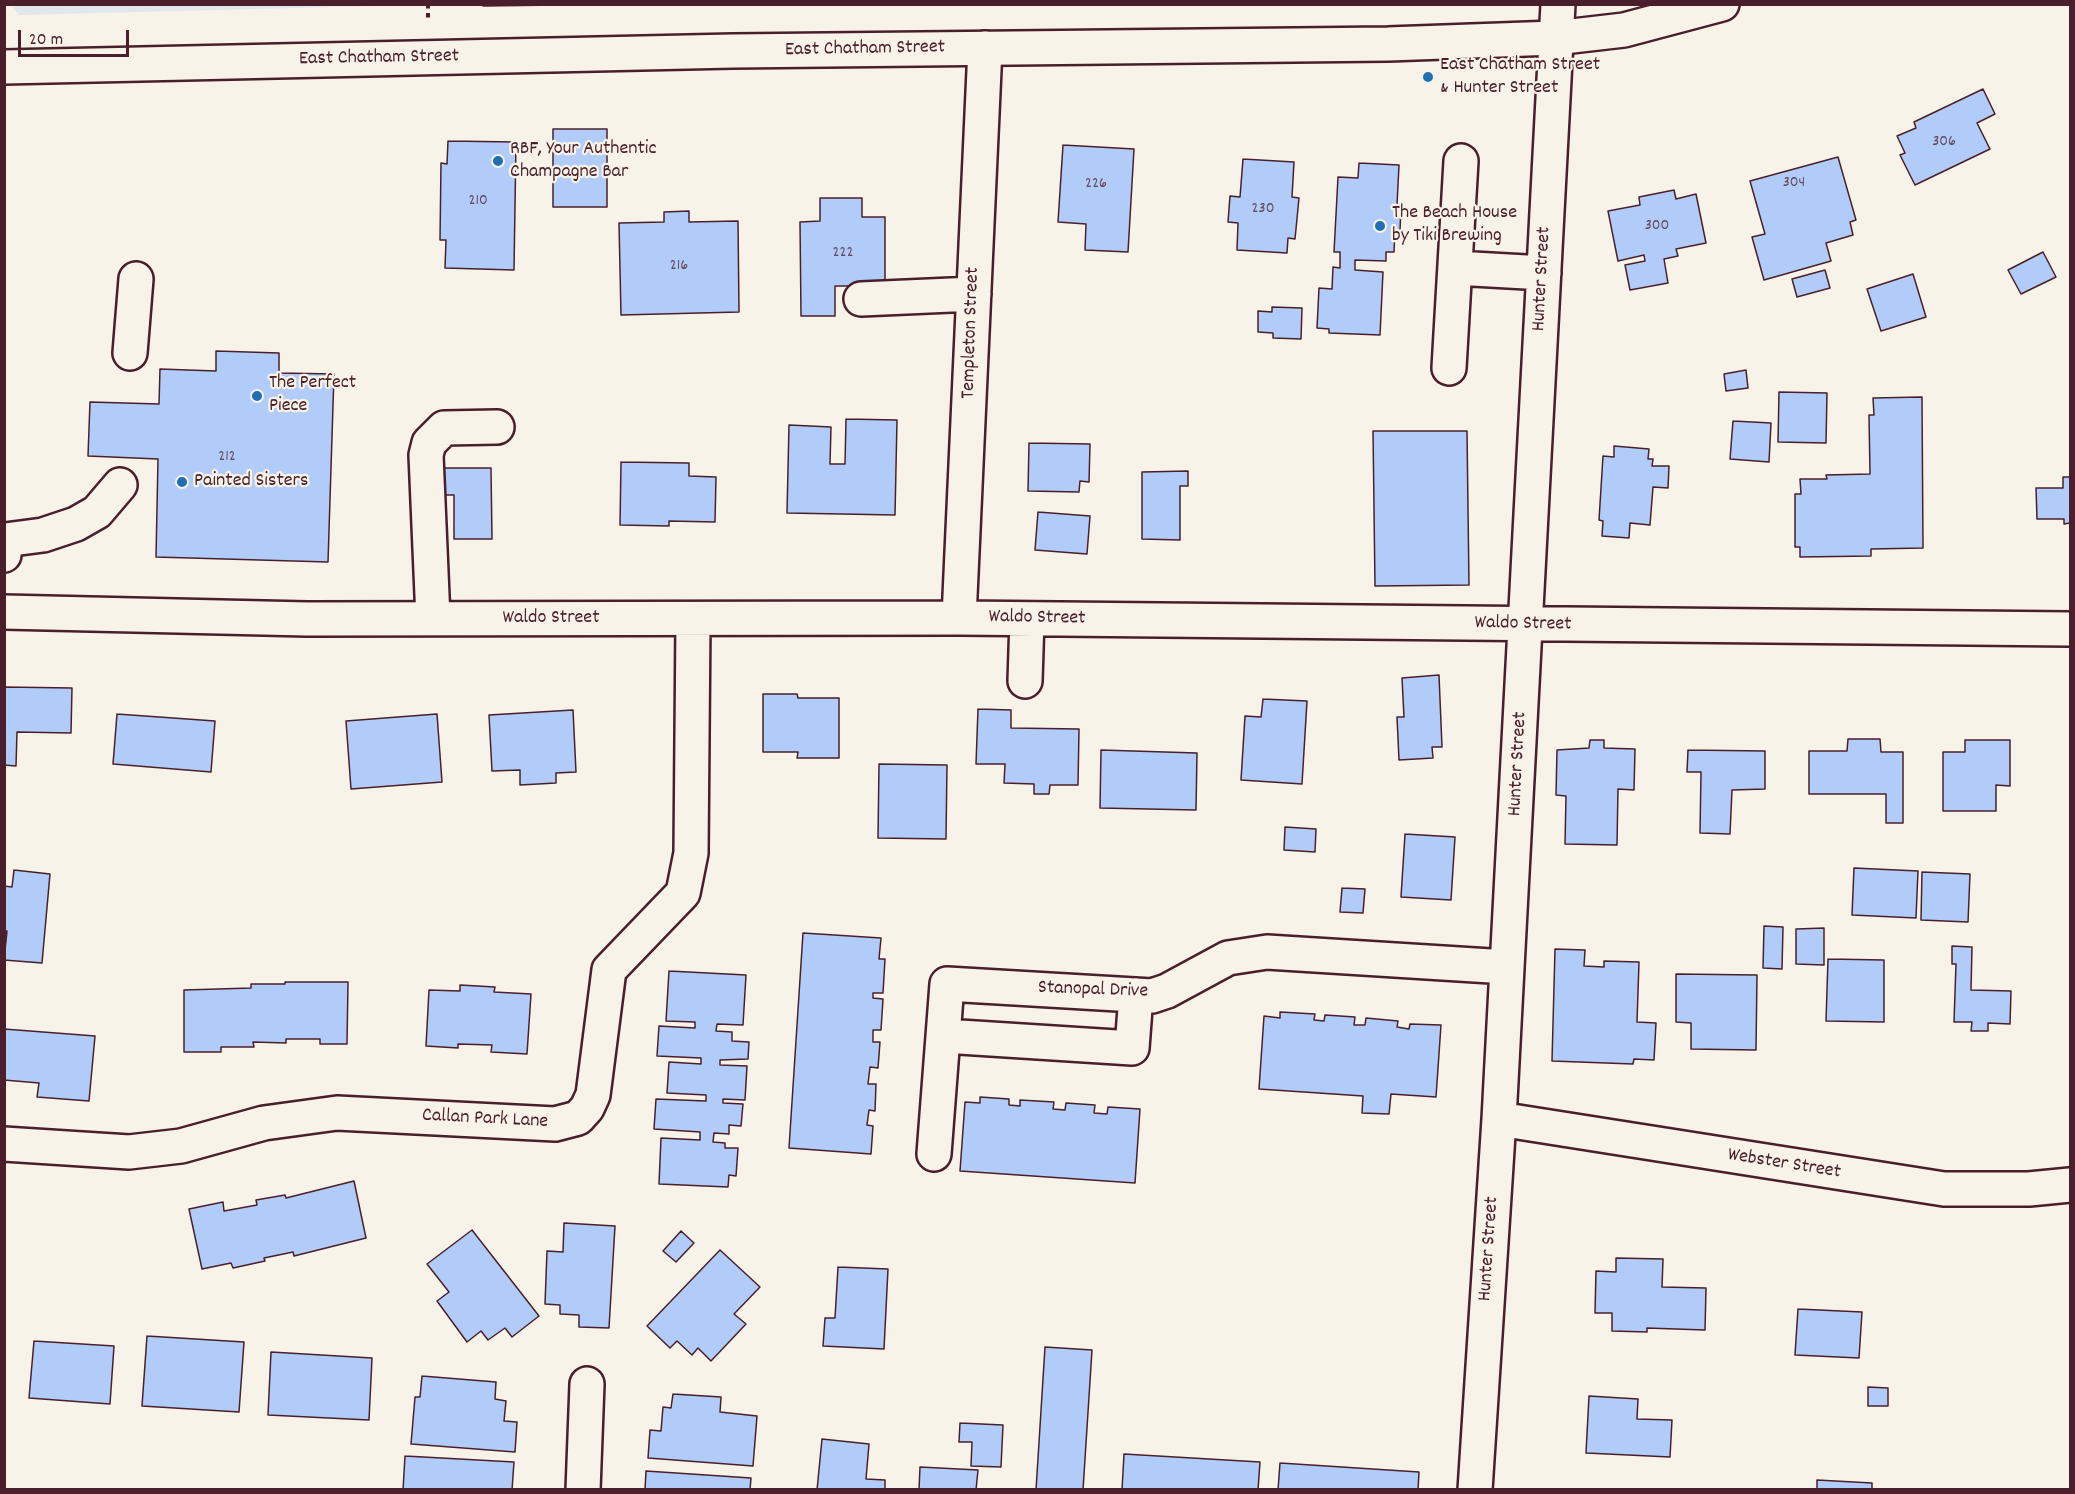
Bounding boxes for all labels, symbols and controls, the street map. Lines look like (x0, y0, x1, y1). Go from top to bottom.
scale bar (21, 18, 132, 56)
text: 20 m (29, 28, 63, 53)
street label: East Chatham Street (785, 37, 945, 63)
street label: East Chatham Street (299, 46, 459, 72)
place label: East Chatham Street & Hunter Street (1440, 54, 1600, 101)
marker: East Chatham Street & Hunter Street (1421, 70, 1435, 84)
house number: 306 (1932, 133, 1956, 153)
place label: RBF, Your Authentic Champagne Bar (510, 138, 657, 185)
marker: RBF, Your Authentic Champagne Bar (491, 154, 505, 168)
house number: 304 (1783, 174, 1805, 194)
house number: 226 (1085, 175, 1107, 195)
house number: 210 (468, 192, 488, 212)
house number: 230 (1252, 200, 1274, 220)
place label: The Beach House by Tiki Brewing (1392, 202, 1517, 249)
house number: 300 (1645, 217, 1669, 237)
marker: The Beach House by Tiki Brewing (1373, 219, 1387, 233)
street label: Hunter Street (1528, 226, 1558, 332)
house number: 222 (833, 244, 853, 264)
house number: 216 (670, 257, 688, 277)
street label: Templeton Street (958, 267, 986, 399)
place label: The Perfect Piece (269, 372, 356, 419)
marker: The Perfect Piece (250, 389, 264, 403)
house number: 212 (218, 448, 236, 468)
place label: Painted Sisters (194, 470, 308, 494)
marker: Painted Sisters (175, 475, 189, 489)
street label: Waldo Street (988, 606, 1086, 632)
street label: Waldo Street (502, 607, 600, 631)
street label: Waldo Street (1474, 612, 1572, 638)
street label: Hunter Street (1504, 711, 1534, 817)
street label: Stanopal Drive (1038, 977, 1148, 1005)
street label: Callan Park Lane (421, 1105, 549, 1135)
street label: Webster Street (1726, 1144, 1842, 1186)
street label: Hunter Street (1474, 1196, 1506, 1302)

